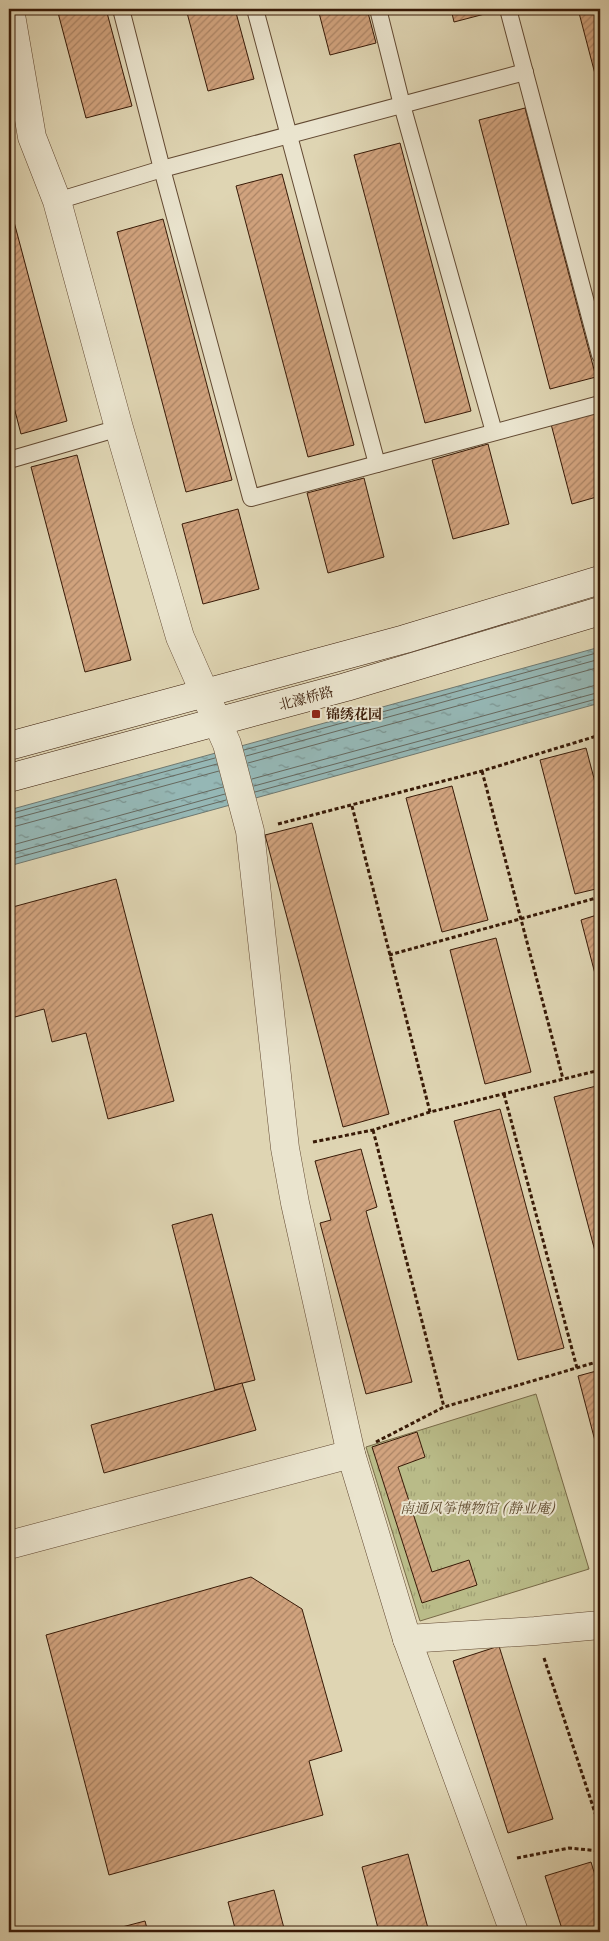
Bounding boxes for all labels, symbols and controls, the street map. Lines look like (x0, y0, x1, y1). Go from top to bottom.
street label: 北濠桥路 (277, 682, 335, 714)
place label: 锦绣花园 (326, 705, 382, 723)
marker: 锦绣花园 (310, 708, 322, 720)
park label: 南通风筝博物馆 (静业庵) (400, 1499, 556, 1517)

